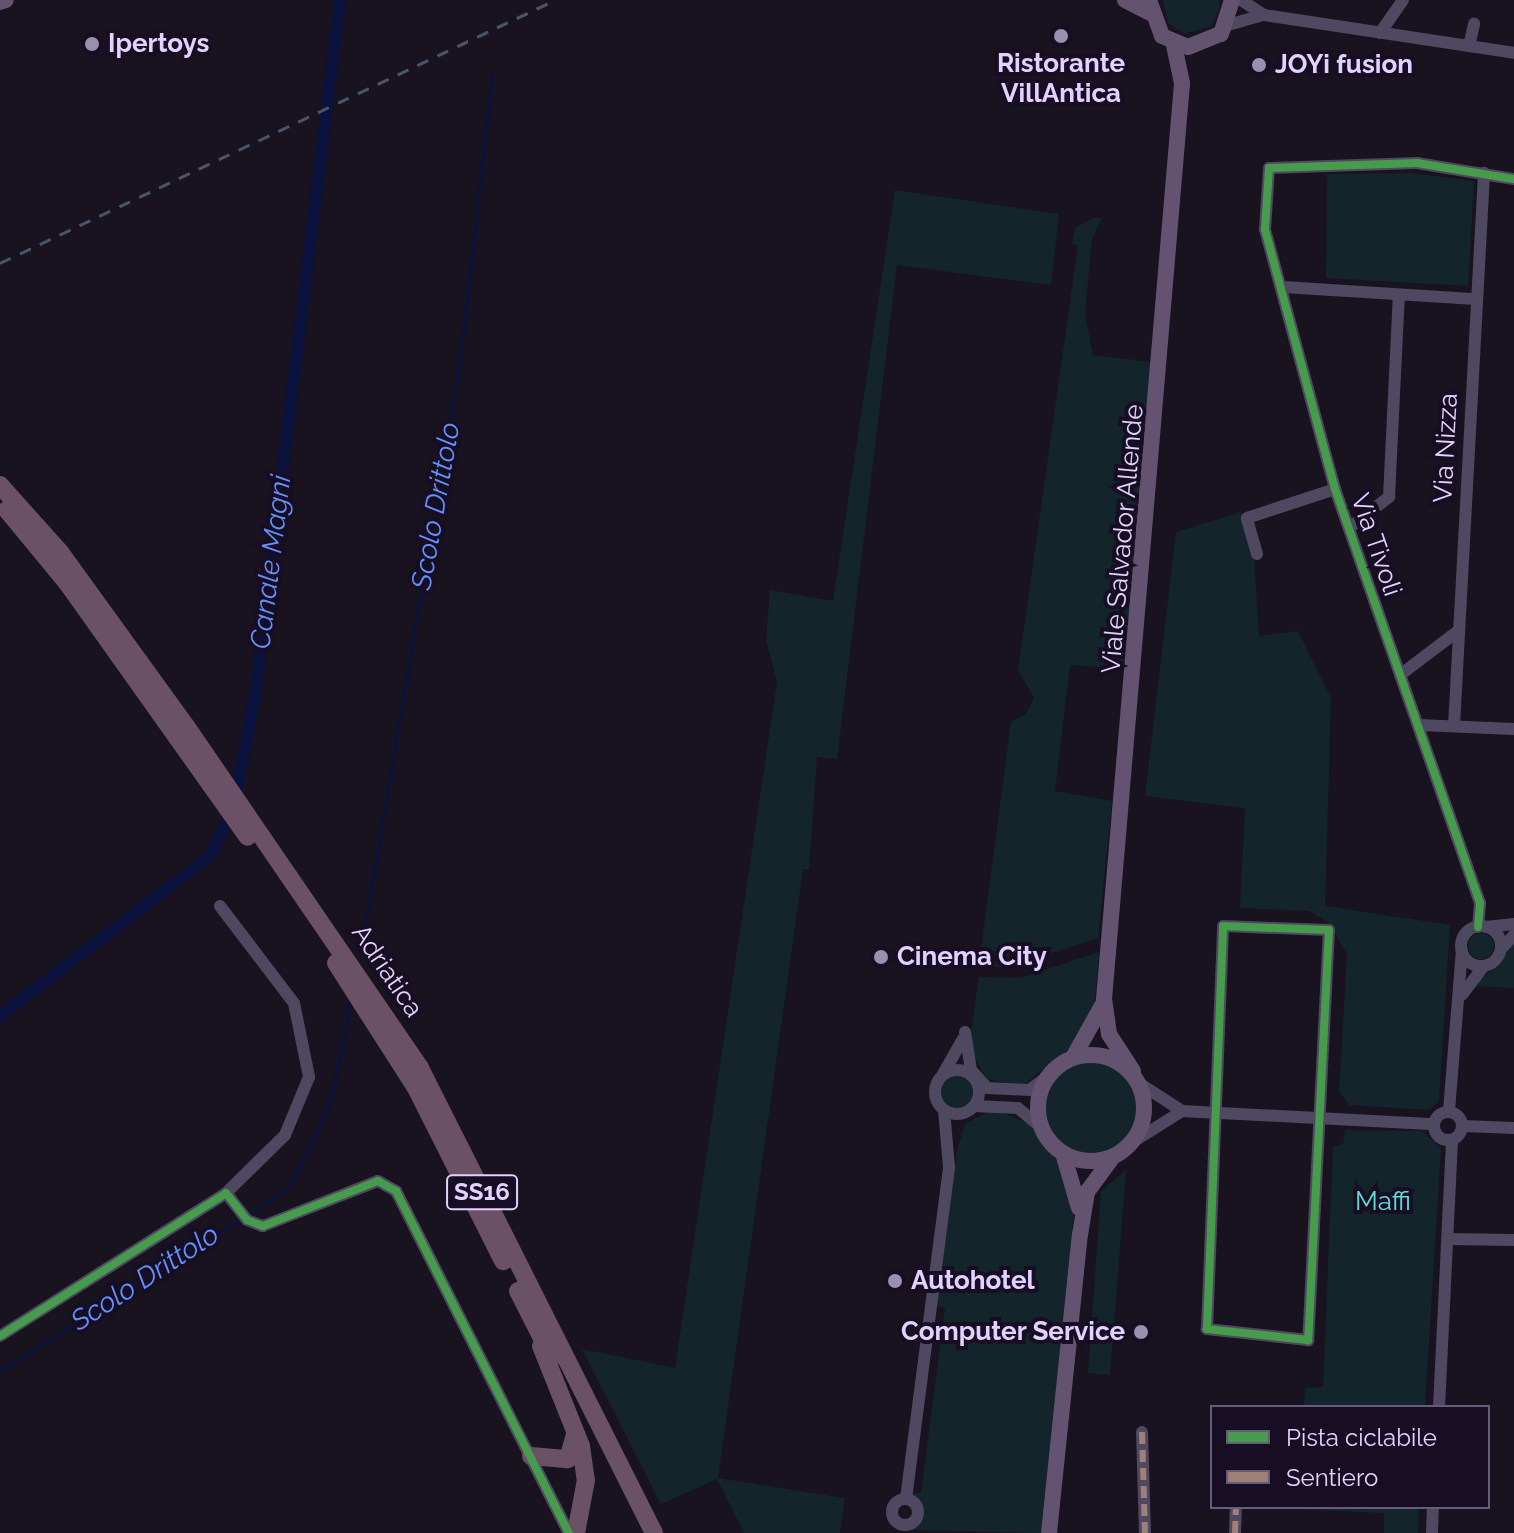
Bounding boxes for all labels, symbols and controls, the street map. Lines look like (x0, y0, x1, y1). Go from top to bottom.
marker: Ristorante VillAntica (1052, 27, 1070, 45)
place label: Ipertoys (108, 28, 209, 60)
marker: Ipertoys (83, 35, 101, 53)
place label: Ristorante VillAntica (997, 48, 1125, 110)
place label: JOYi fusion (1275, 49, 1413, 81)
marker: JOYi fusion (1250, 56, 1268, 74)
street label: Via Nizza (1428, 392, 1464, 504)
street label: Viale Salvador Allende (1096, 402, 1150, 676)
water label: Scolo Drittolo (405, 420, 467, 592)
water label: Canale Magni (244, 473, 298, 651)
street label: Via Tivoli (1344, 489, 1408, 601)
street label: Adriatica (345, 919, 429, 1023)
place label: Cinema City (897, 941, 1047, 973)
marker: Cinema City (872, 948, 890, 966)
road number: SS16 (446, 1172, 518, 1212)
park label: Maffi (1355, 1186, 1411, 1218)
water label: Scolo Drittolo (65, 1218, 225, 1338)
place label: Autohotel (911, 1265, 1035, 1297)
marker: Autohotel (886, 1272, 904, 1290)
place label: Computer Service (900, 1316, 1125, 1348)
marker: Computer Service (1132, 1323, 1150, 1341)
legend (1210, 1405, 1490, 1509)
text: Pista ciclabile (1286, 1423, 1437, 1452)
text: Sentiero (1286, 1463, 1378, 1492)

